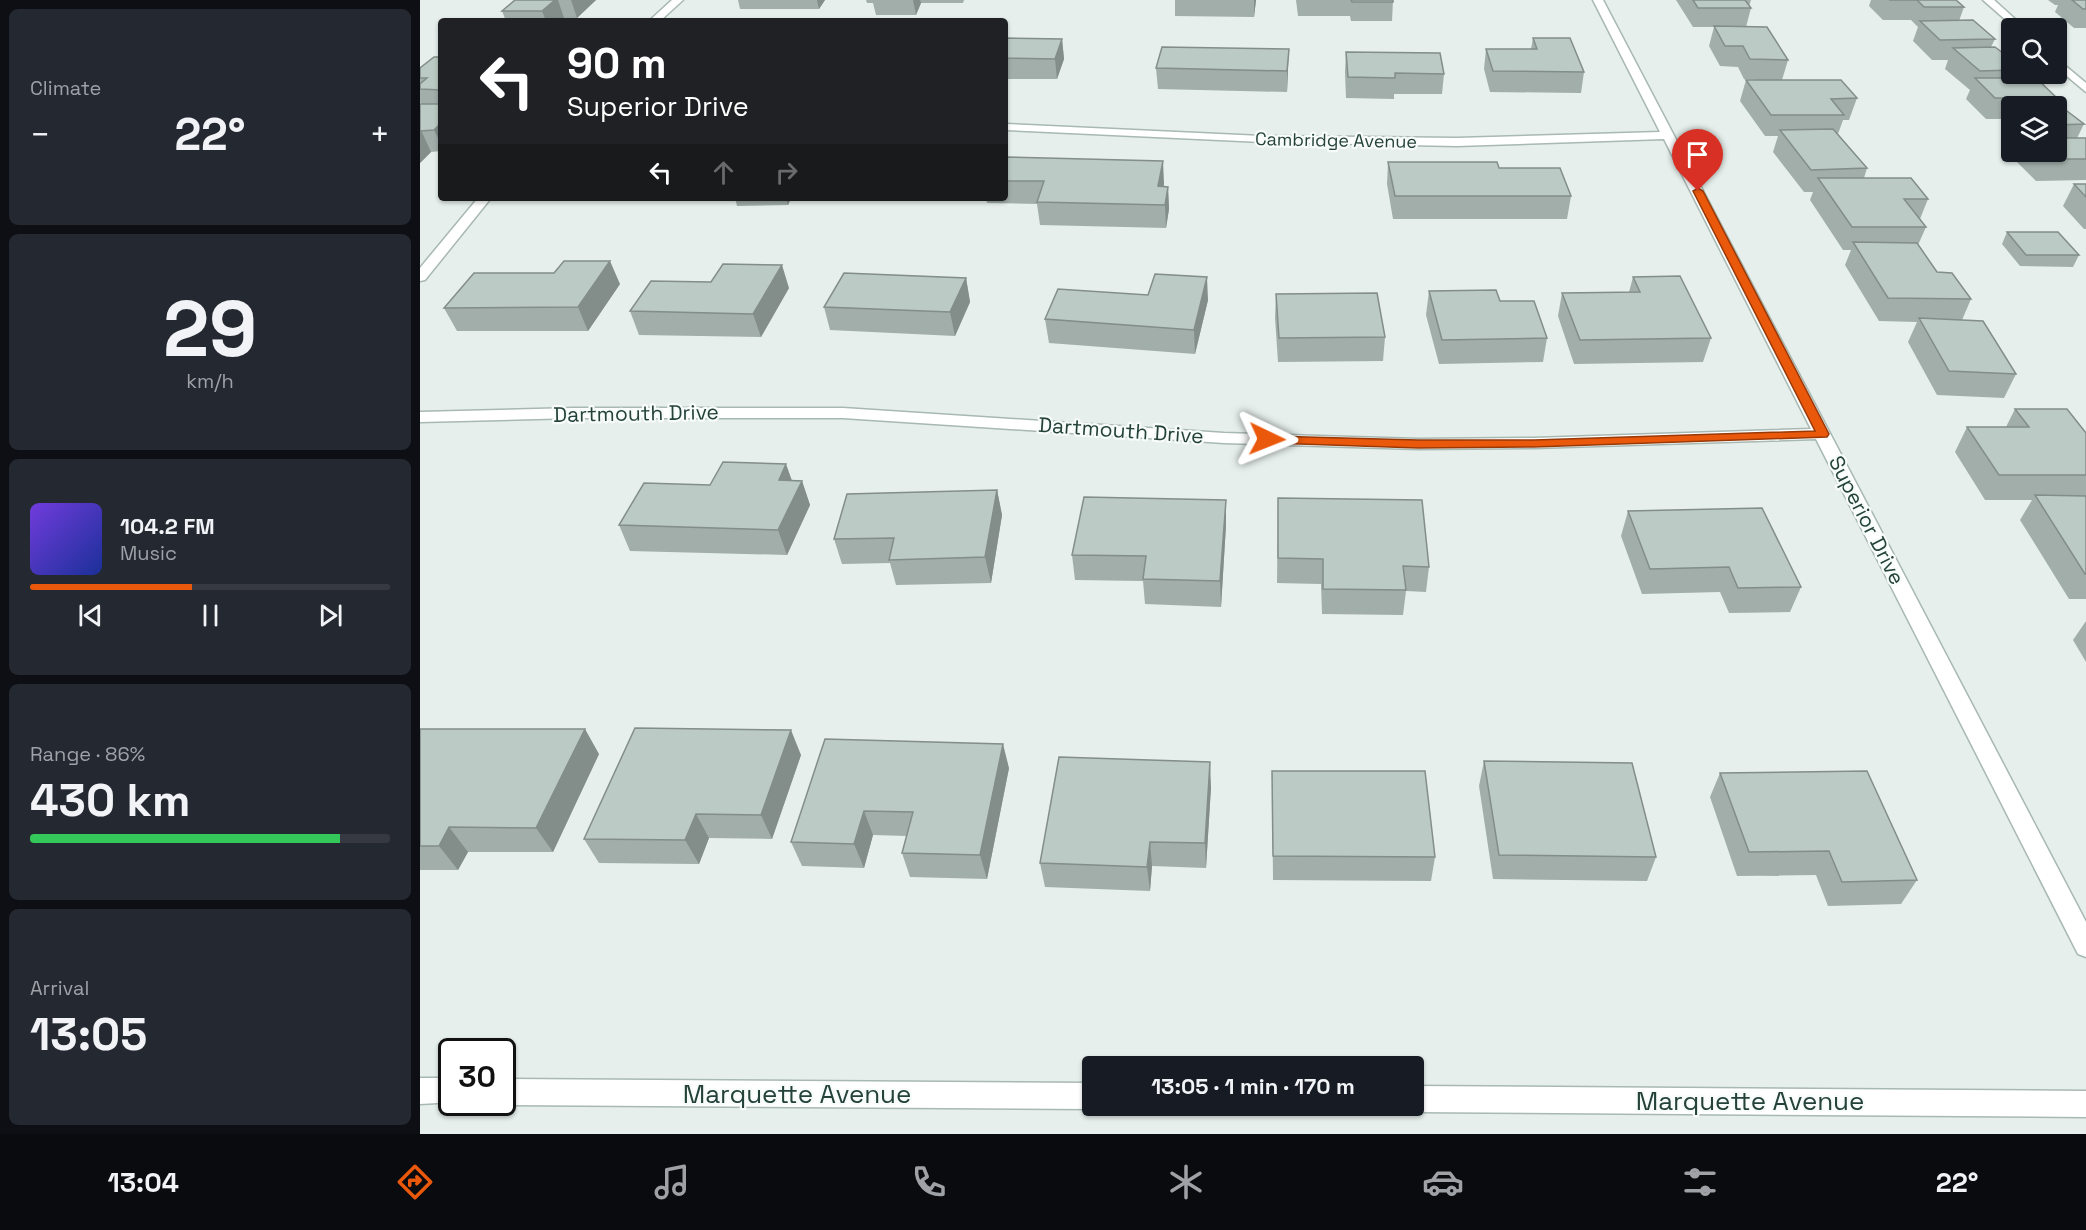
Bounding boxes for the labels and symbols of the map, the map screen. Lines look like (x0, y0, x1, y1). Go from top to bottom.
street label: Cambridge Avenue (1255, 127, 1417, 153)
pin (1672, 129, 1723, 191)
street label: Dartmouth Drive (553, 398, 719, 428)
position arrow (1235, 407, 1299, 471)
street label: Dartmouth Drive (1037, 411, 1205, 449)
street label: Superior Drive (1823, 451, 1911, 589)
speed limit sign: 30 (438, 1038, 516, 1116)
street label: Marquette Avenue (683, 1077, 911, 1111)
street label: Marquette Avenue (1636, 1084, 1864, 1118)

